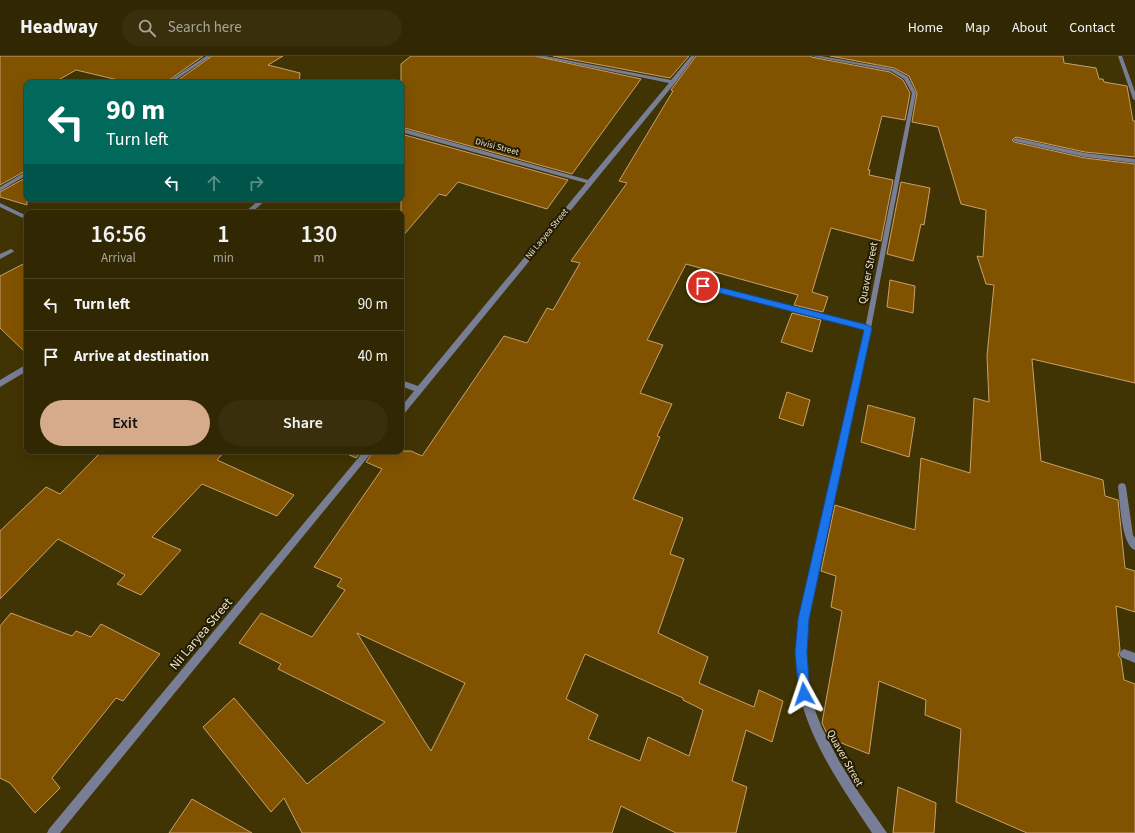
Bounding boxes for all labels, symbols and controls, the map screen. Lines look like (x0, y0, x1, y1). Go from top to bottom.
search box (122, 10, 402, 46)
text: Headway (20, 14, 98, 41)
icon: search (136, 17, 158, 39)
text: Search here (168, 17, 242, 38)
text: Home (908, 18, 943, 38)
text: Map (965, 18, 990, 38)
text: About (1012, 18, 1047, 38)
text: Contact (1069, 18, 1115, 38)
text: 90 m (106, 90, 165, 130)
icon: left (40, 96, 92, 148)
text: Turn left (106, 127, 168, 152)
street label: Divisi Street (474, 135, 520, 159)
icon: left (161, 172, 183, 194)
icon: ahead (203, 172, 225, 194)
icon: right (245, 172, 267, 194)
street label: Nii Laryea Street (523, 206, 571, 262)
text: 16:56 (91, 217, 146, 252)
text: 1 (217, 217, 230, 252)
text: 130 (301, 217, 337, 252)
street label: Quaver Street (855, 240, 881, 305)
text: Arrival (101, 249, 136, 267)
text: min (213, 249, 234, 267)
text: m (314, 249, 324, 267)
pin (686, 269, 720, 303)
icon: arrive (692, 275, 714, 297)
icon: left (40, 294, 62, 316)
text: Turn left (74, 294, 130, 315)
text: 90 m (358, 294, 388, 315)
icon: arrive (40, 346, 62, 368)
text: Arrive at destination (74, 346, 209, 367)
text: 40 m (358, 346, 388, 367)
button: Exit (40, 400, 210, 446)
button: Share (218, 400, 388, 446)
street label: Nii Laryea Street (165, 594, 237, 674)
position arrow (783, 673, 825, 715)
street label: Quaver Street (823, 727, 867, 789)

